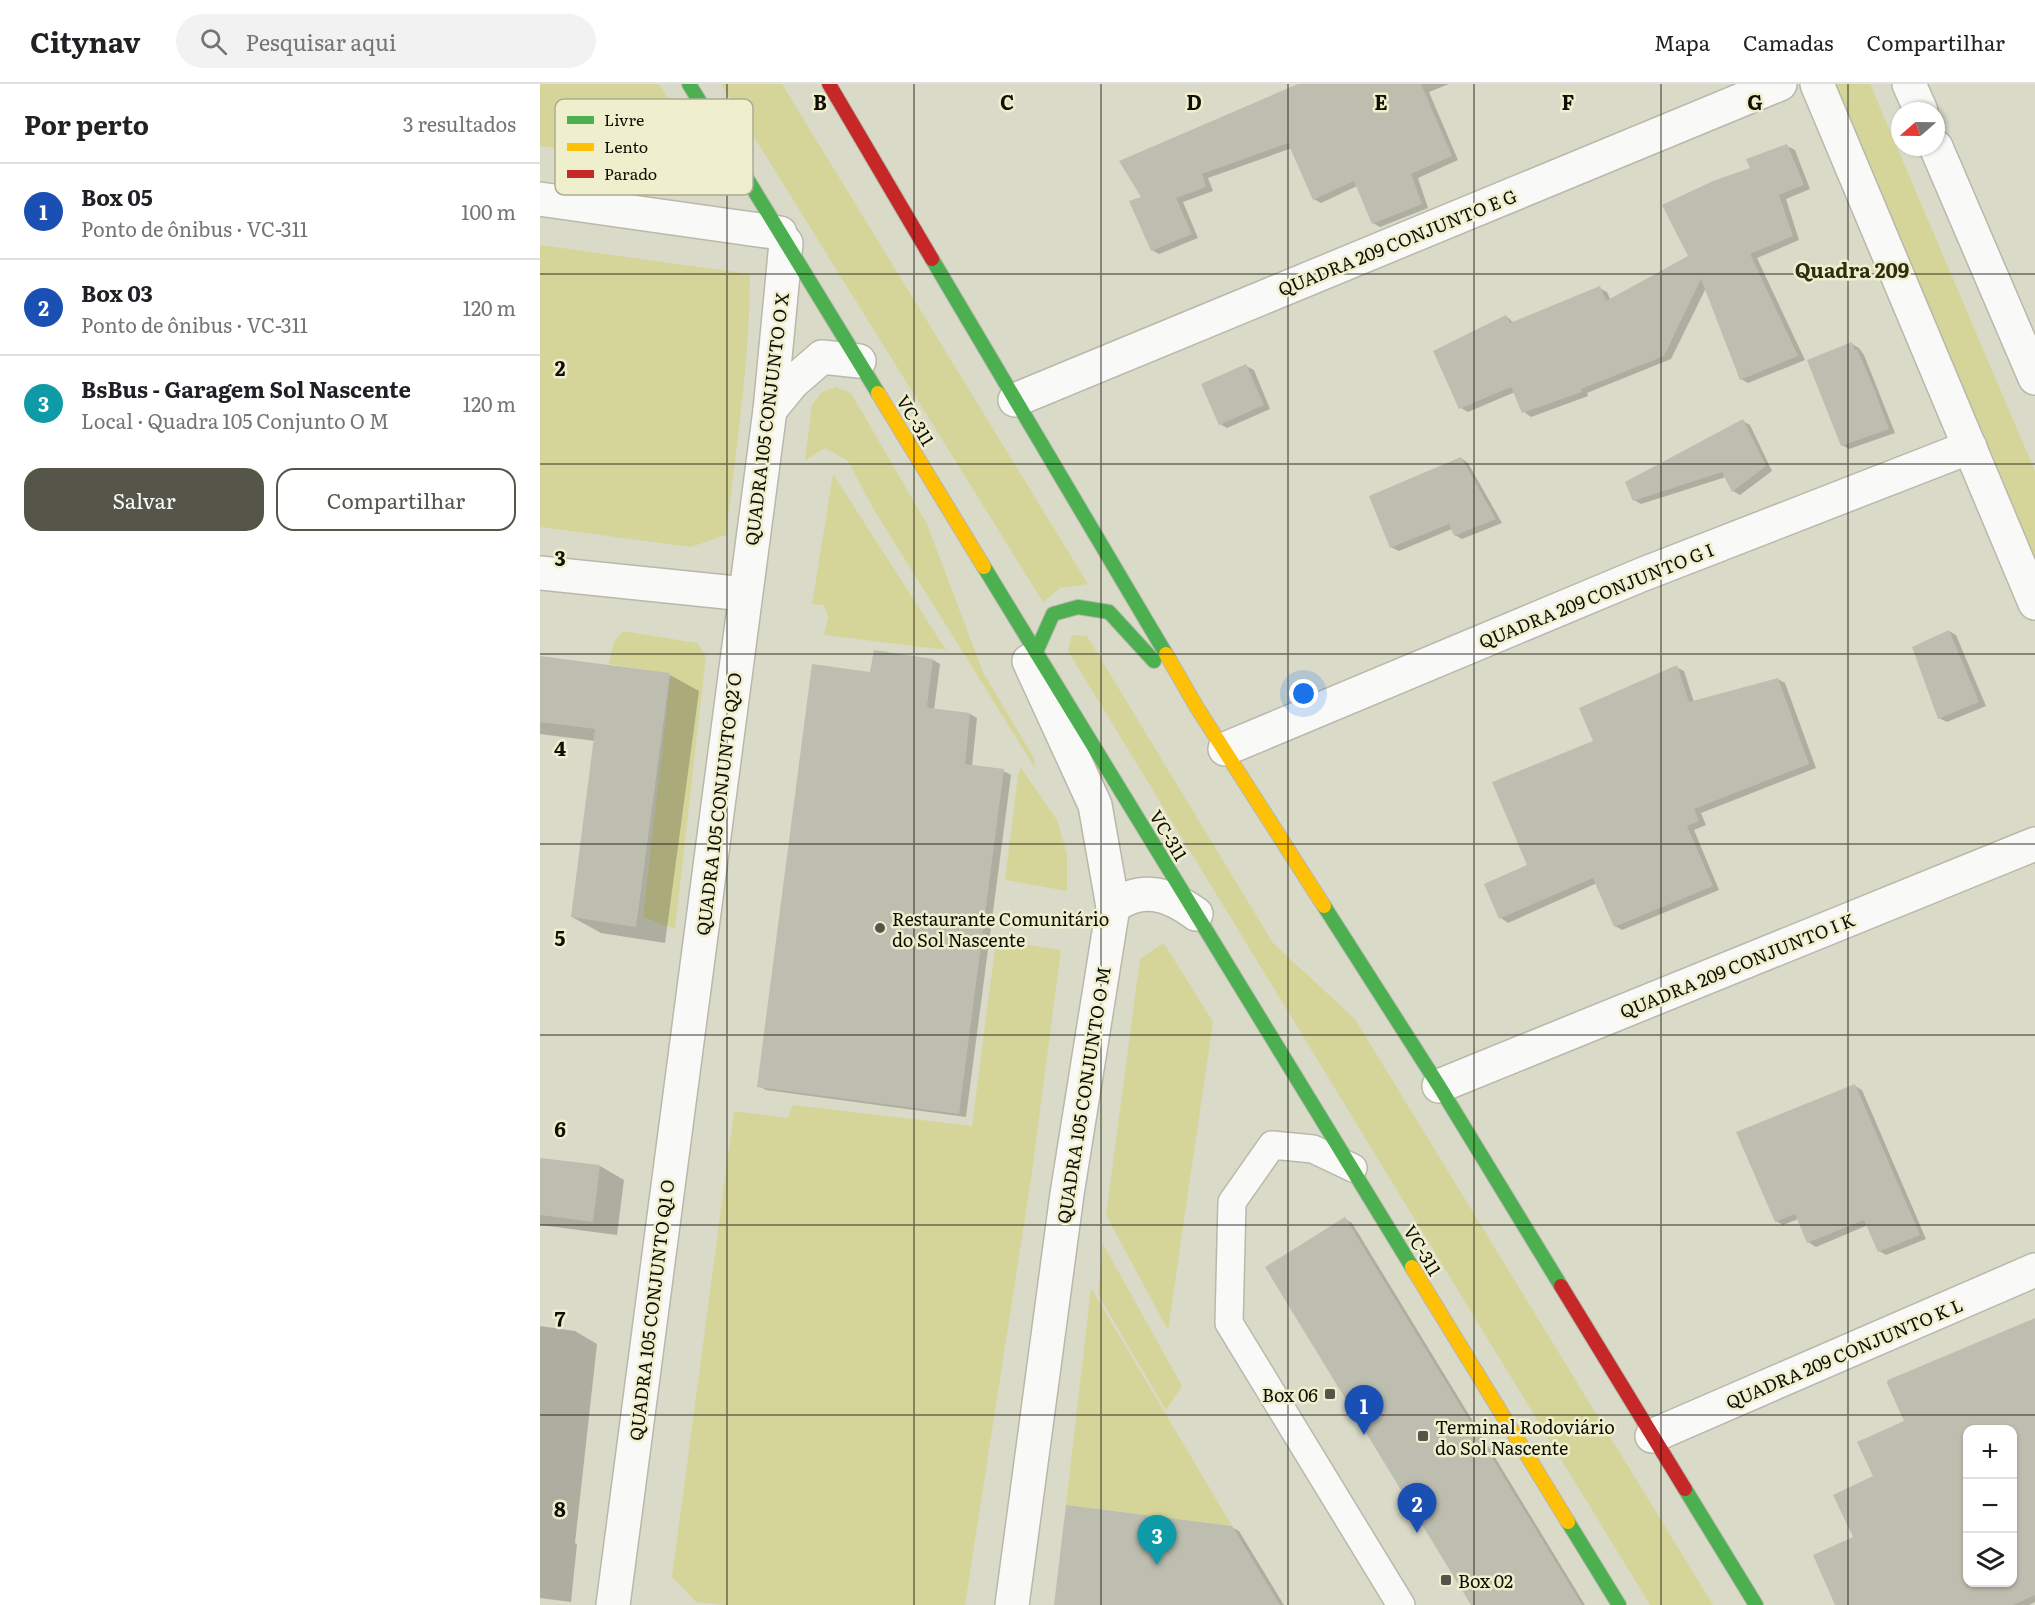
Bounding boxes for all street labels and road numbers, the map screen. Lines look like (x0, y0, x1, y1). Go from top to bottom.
street label: QUADRA 209 CONJUNTO E G (1274, 182, 1520, 302)
street label: QUADRA 105 CONJUNTO O X (737, 291, 795, 547)
street label: VC-311 (890, 389, 942, 451)
street label: QUADRA 209 CONJUNTO G I (1474, 535, 1718, 655)
street label: QUADRA 105 CONJUNTO Q2 O (688, 671, 748, 937)
street label: VC-311 (1143, 804, 1195, 866)
street label: QUADRA 209 CONJUNTO I K (1615, 905, 1859, 1025)
street label: QUADRA 105 CONJUNTO O M (1049, 964, 1117, 1226)
street label: QUADRA 105 CONJUNTO Q1 O (622, 1178, 680, 1442)
street label: VC-311 (1397, 1219, 1449, 1281)
street label: QUADRA 209 CONJUNTO K L (1721, 1291, 1967, 1415)

